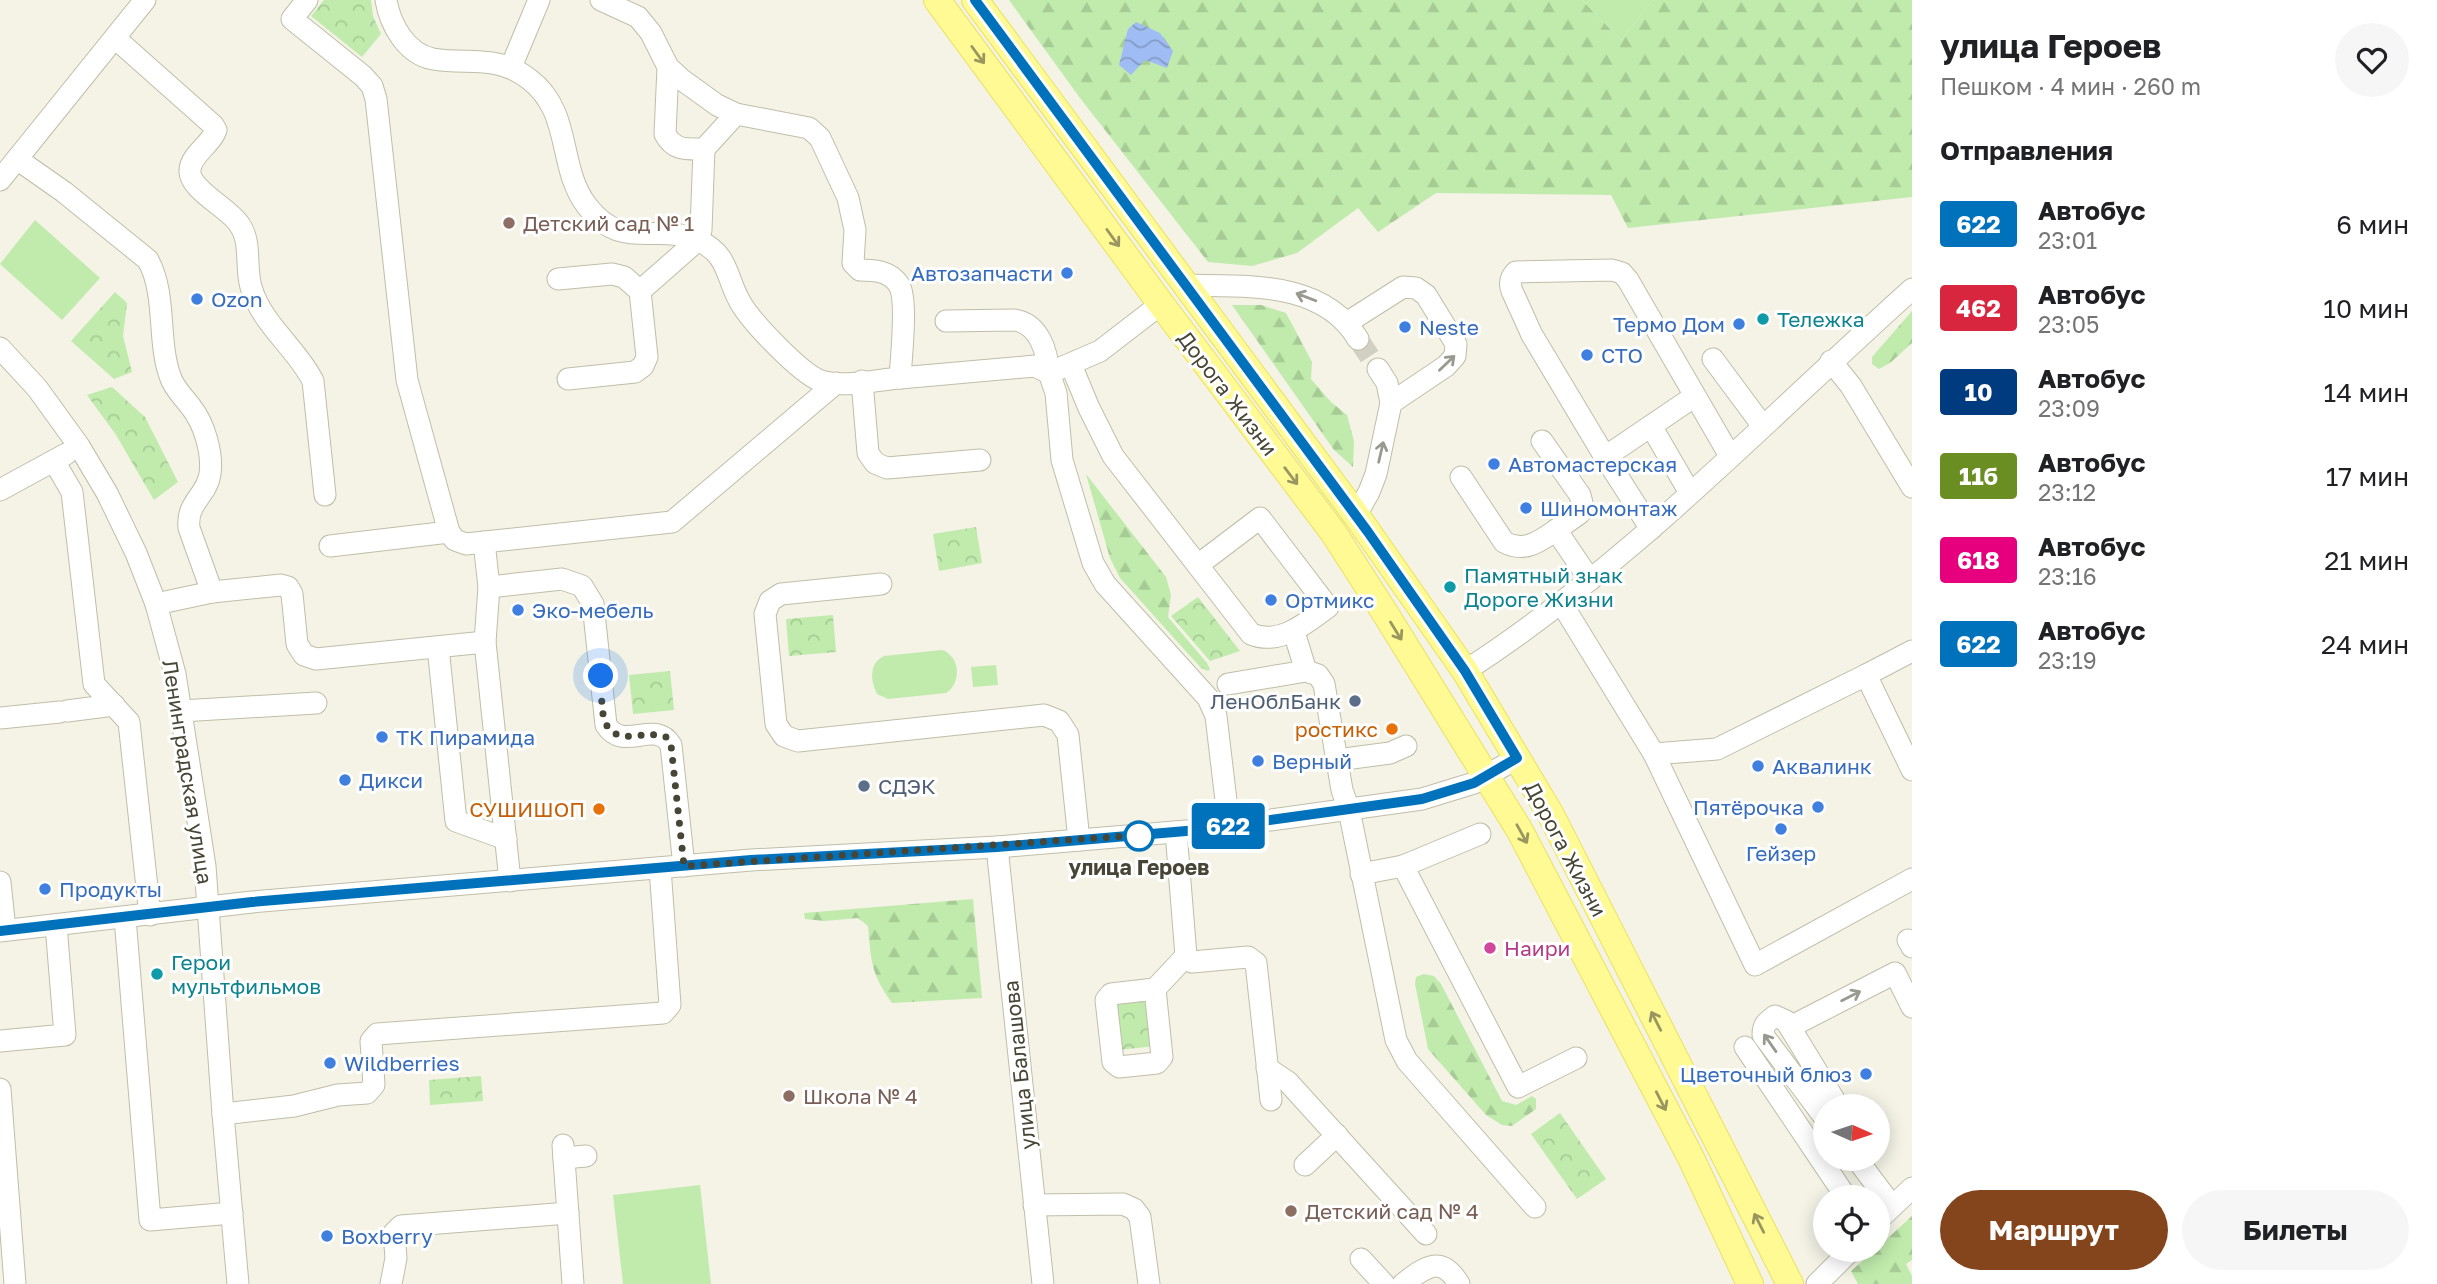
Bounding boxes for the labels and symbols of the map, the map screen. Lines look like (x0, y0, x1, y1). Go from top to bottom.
one-way arrow (971, 45, 985, 64)
place label: Детский сад № 1 (523, 210, 694, 236)
marker: Детский сад № 1 (501, 215, 517, 231)
one-way arrow (1106, 228, 1120, 247)
place label: Автозапчасти (911, 260, 1053, 286)
marker: Автозапчасти (1059, 265, 1075, 281)
place label: Ozon (211, 286, 263, 312)
one-way arrow (1296, 290, 1318, 303)
marker: Ozon (189, 291, 205, 307)
place label: Тележка (1777, 306, 1865, 332)
place label: Термо Дом (1613, 311, 1725, 337)
marker: Тележка (1755, 311, 1771, 327)
place label: Neste (1419, 314, 1479, 340)
marker: Термо Дом (1731, 316, 1747, 332)
marker: Neste (1397, 319, 1413, 335)
street label: Дорога Жизни (1173, 326, 1283, 460)
place label: СТО (1601, 342, 1643, 368)
marker: СТО (1579, 347, 1595, 363)
one-way arrow (1438, 355, 1455, 372)
one-way arrow (1375, 441, 1388, 464)
place label: Автомастерская (1508, 451, 1677, 477)
marker: Автомастерская (1486, 456, 1502, 472)
one-way arrow (1284, 466, 1298, 485)
place label: Шиномонтаж (1540, 495, 1678, 521)
marker: Шиномонтаж (1518, 500, 1534, 516)
place label: Памятный знак Дороге Жизни (1464, 562, 1623, 612)
marker: Памятный знак Дороге Жизни (1442, 579, 1458, 595)
place label: Ортмикс (1285, 587, 1375, 613)
marker: Ортмикс (1263, 592, 1279, 608)
place label: Эко-мебель (532, 597, 654, 623)
marker: Эко-мебель (510, 602, 526, 618)
one-way arrow (1390, 621, 1404, 641)
street label: Ленинградская улица (157, 658, 219, 886)
your location (583, 658, 618, 693)
place label: ЛенОблБанк (1210, 688, 1341, 714)
marker: ЛенОблБанк (1347, 693, 1363, 709)
place label: ростикс (1295, 716, 1378, 742)
marker: ростикс (1384, 721, 1400, 737)
place label: ТК Пирамида (396, 724, 535, 750)
marker: ТК Пирамида (374, 729, 390, 745)
place label: Верный (1272, 748, 1352, 774)
marker: Верный (1250, 753, 1266, 769)
place label: Аквалинк (1772, 753, 1872, 779)
marker: Аквалинк (1750, 758, 1766, 774)
place label: Дикси (359, 767, 423, 793)
marker: Дикси (337, 772, 353, 788)
place label: СДЭК (878, 773, 936, 799)
street label: Дорога Жизни (1519, 777, 1613, 921)
marker: СДЭК (856, 778, 872, 794)
place label: Пятёрочка (1693, 794, 1804, 820)
place label: СУШИШОП (469, 796, 585, 822)
marker: Пятёрочка (1810, 799, 1826, 815)
marker: СУШИШОП (591, 801, 607, 817)
line badge: 622 (1188, 803, 1268, 849)
marker: улица Героев (1124, 821, 1154, 851)
marker: Гейзер (1773, 821, 1789, 837)
one-way arrow (1516, 823, 1529, 844)
place label: Гейзер (1746, 840, 1816, 866)
place label: улица Героев (1069, 854, 1209, 880)
place label: Продукты (59, 876, 162, 902)
marker: Продукты (37, 881, 53, 897)
place label: Наири (1504, 935, 1570, 961)
marker: Наири (1482, 940, 1498, 956)
place label: Герои мультфильмов (171, 949, 321, 999)
marker: Герои мультфильмов (149, 966, 165, 982)
street label: улица Балашова (997, 979, 1041, 1151)
one-way arrow (1840, 988, 1861, 1002)
one-way arrow (1648, 1011, 1662, 1032)
one-way arrow (1763, 1034, 1777, 1053)
place label: Wildberries (344, 1050, 460, 1076)
marker: Wildberries (322, 1055, 338, 1071)
place label: Цветочный блюз (1680, 1061, 1852, 1087)
marker: Цветочный блюз (1858, 1066, 1874, 1082)
place label: Школа № 4 (803, 1083, 918, 1109)
marker: Школа № 4 (781, 1088, 797, 1104)
one-way arrow (1655, 1090, 1668, 1111)
north arrow (1813, 1094, 1890, 1171)
place label: Детский сад № 4 (1305, 1198, 1479, 1224)
marker: Детский сад № 4 (1283, 1203, 1299, 1219)
one-way arrow (1752, 1213, 1766, 1234)
place label: Boxberry (341, 1223, 433, 1249)
marker: Boxberry (319, 1228, 335, 1244)

